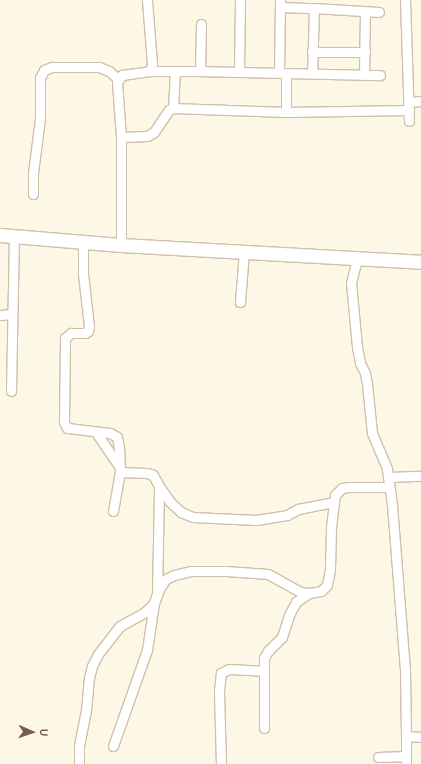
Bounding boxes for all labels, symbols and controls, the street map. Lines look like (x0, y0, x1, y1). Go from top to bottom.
north arrow (12, 712, 52, 752)
text: U (38, 728, 50, 736)

